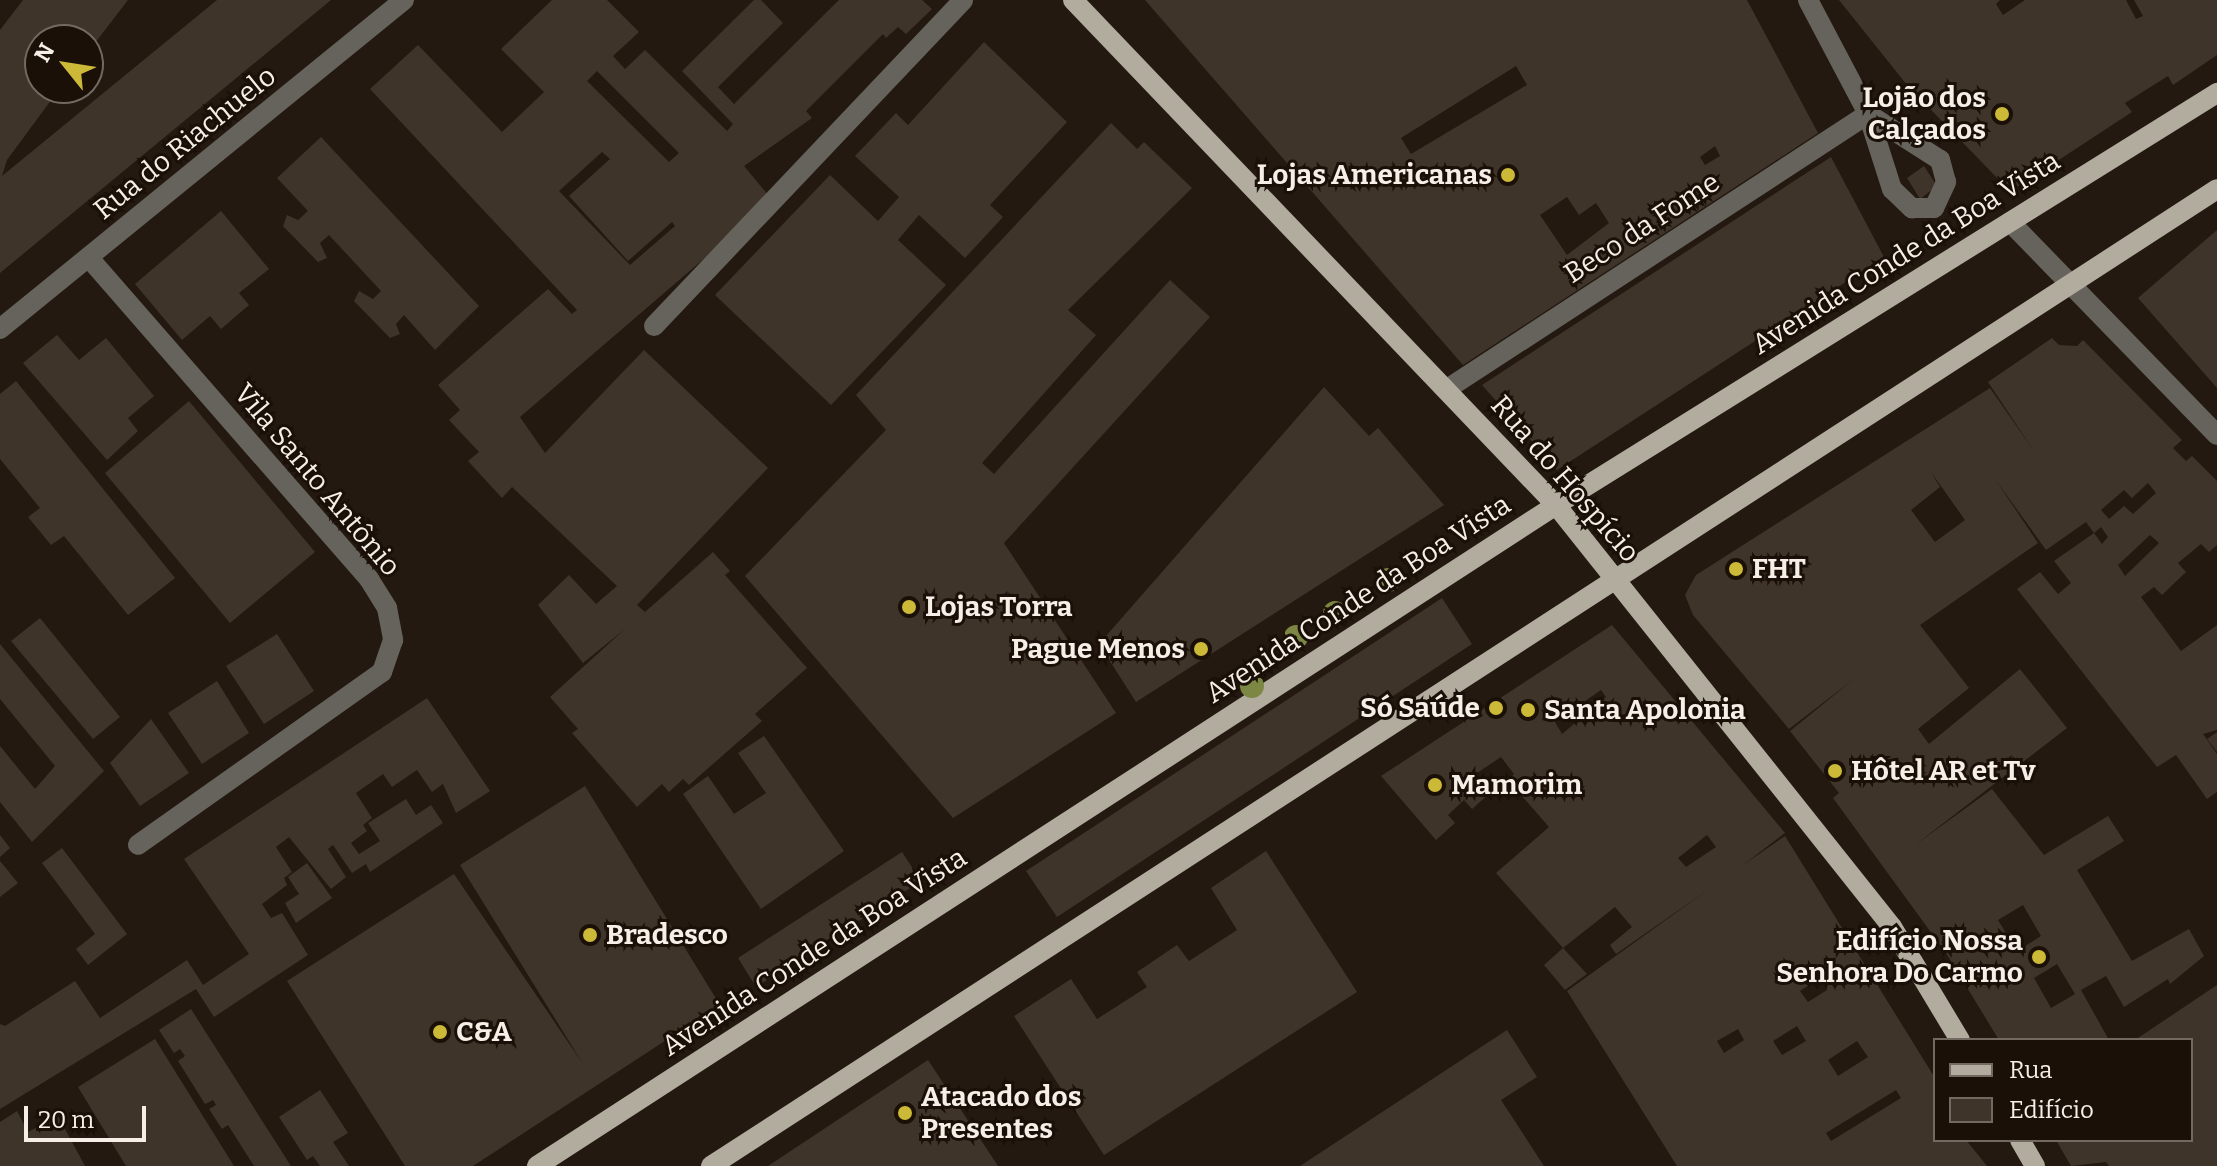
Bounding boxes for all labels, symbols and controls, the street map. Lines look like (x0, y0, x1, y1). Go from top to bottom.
north arrow (24, 24, 104, 104)
text: N (29, 39, 60, 67)
street label: Rua do Riachuelo (87, 59, 283, 227)
place label: Lojão dos Calçados (1863, 81, 1986, 147)
marker: Lojão dos Calçados (1993, 105, 2011, 123)
street label: Avenida Conde da Boa Vista (1746, 144, 2066, 362)
place label: Lojas Americanas (1257, 158, 1492, 192)
street label: Beco da Fome (1558, 165, 1726, 291)
marker: Lojas Americanas (1499, 166, 1517, 184)
street label: Vila Santo Antônio (227, 377, 407, 583)
street label: Rua do Hospício (1484, 389, 1646, 569)
street label: Avenida Conde da Boa Vista (1199, 488, 1517, 710)
place label: FHT (1752, 552, 1806, 586)
marker: FHT (1727, 560, 1745, 578)
place label: Lojas Torra (925, 590, 1072, 624)
marker: Lojas Torra (900, 598, 918, 616)
place label: Pague Menos (1011, 632, 1185, 666)
marker: Pague Menos (1192, 640, 1210, 658)
place label: Só Saúde (1360, 691, 1480, 725)
place label: Santa Apolonia (1544, 693, 1746, 727)
marker: Só Saúde (1487, 699, 1505, 717)
marker: Santa Apolonia (1519, 701, 1537, 719)
place label: Hôtel AR et Tv (1851, 754, 2036, 788)
marker: Hôtel AR et Tv (1826, 762, 1844, 780)
place label: Mamorim (1451, 768, 1582, 802)
marker: Mamorim (1426, 776, 1444, 794)
street label: Avenida Conde da Boa Vista (655, 841, 973, 1063)
place label: Bradesco (606, 918, 728, 952)
place label: Edifício Nossa Senhora Do Carmo (1776, 924, 2023, 990)
marker: Bradesco (581, 926, 599, 944)
marker: Edifício Nossa Senhora Do Carmo (2030, 948, 2048, 966)
place label: C&A (456, 1015, 512, 1049)
marker: C&A (431, 1023, 449, 1041)
legend (1933, 1038, 2193, 1142)
text: Rua (2009, 1056, 2052, 1084)
place label: Atacado dos Presentes (921, 1080, 1081, 1146)
scale bar (28, 1090, 150, 1140)
text: Edifício (2009, 1096, 2094, 1124)
marker: Atacado dos Presentes (896, 1104, 914, 1122)
text: 20 m (38, 1106, 94, 1134)

